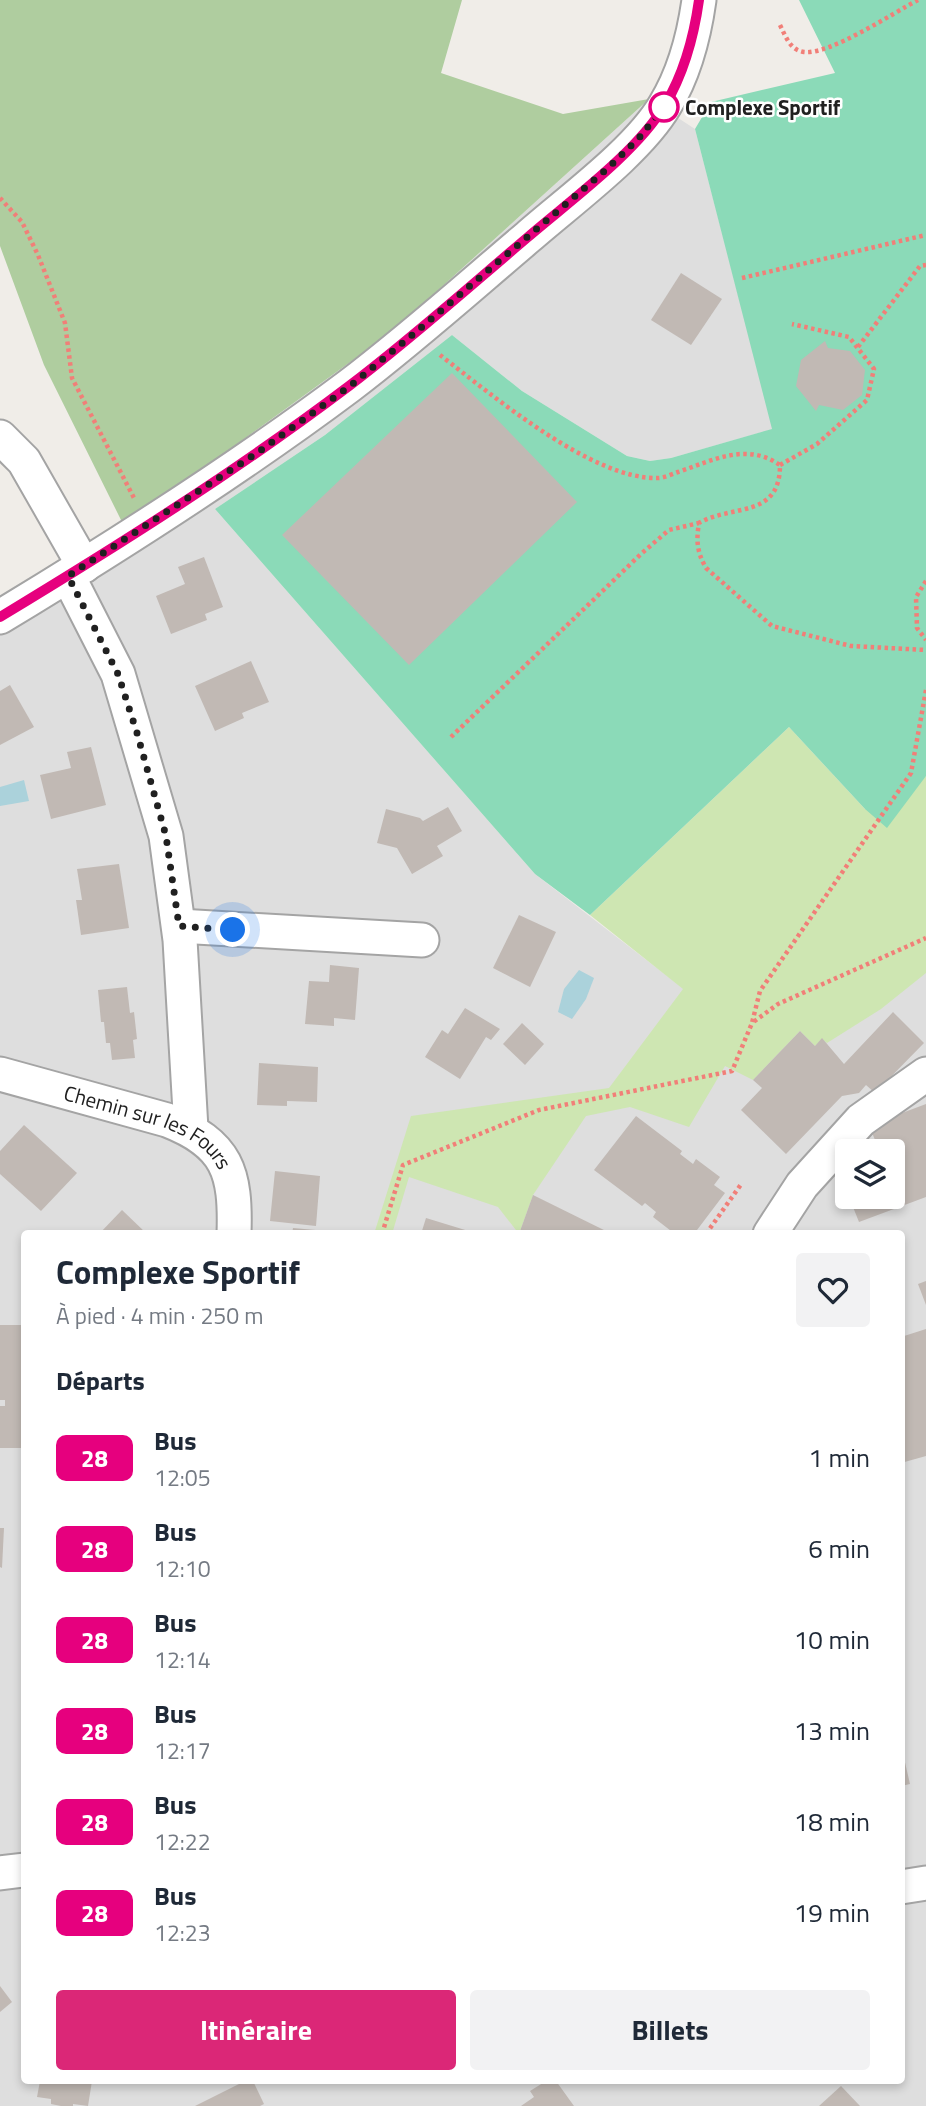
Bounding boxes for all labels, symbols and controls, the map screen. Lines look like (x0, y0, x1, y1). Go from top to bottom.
place label: Complexe Sportif (685, 91, 841, 123)
marker: Complexe Sportif (649, 92, 679, 122)
your location (215, 912, 250, 947)
street label: Chemin sur les Fours (60, 1076, 241, 1175)
map controls (835, 1139, 905, 1209)
button: layers (835, 1139, 905, 1209)
text: Complexe Sportif (56, 1247, 300, 1297)
button: heart (796, 1253, 870, 1327)
text: À pied · 4 min · 250 m (56, 1298, 263, 1333)
text: Départs (56, 1361, 145, 1400)
text: Bus (154, 1421, 196, 1460)
text: 1 min (808, 1438, 870, 1477)
text: 28 (81, 1440, 108, 1476)
text: 12:05 (154, 1460, 211, 1495)
text: Bus (154, 1512, 196, 1551)
text: 6 min (808, 1529, 870, 1568)
text: 28 (81, 1531, 108, 1567)
text: 12:10 (154, 1551, 211, 1586)
text: Bus (154, 1603, 196, 1642)
text: 10 min (794, 1620, 870, 1659)
text: 28 (81, 1622, 108, 1658)
text: 12:14 (154, 1642, 211, 1677)
text: Bus (154, 1694, 196, 1733)
text: 13 min (794, 1711, 870, 1750)
text: 28 (81, 1713, 108, 1749)
text: 12:17 (154, 1733, 211, 1768)
text: Bus (154, 1785, 196, 1824)
text: 18 min (794, 1802, 870, 1841)
text: 28 (81, 1804, 108, 1840)
text: 12:22 (154, 1824, 211, 1859)
text: Bus (154, 1876, 196, 1915)
text: 19 min (794, 1893, 870, 1932)
text: 28 (81, 1895, 108, 1931)
text: 12:23 (154, 1915, 211, 1950)
button: Itinéraire (56, 1990, 456, 2070)
button: Billets (470, 1990, 870, 2070)

